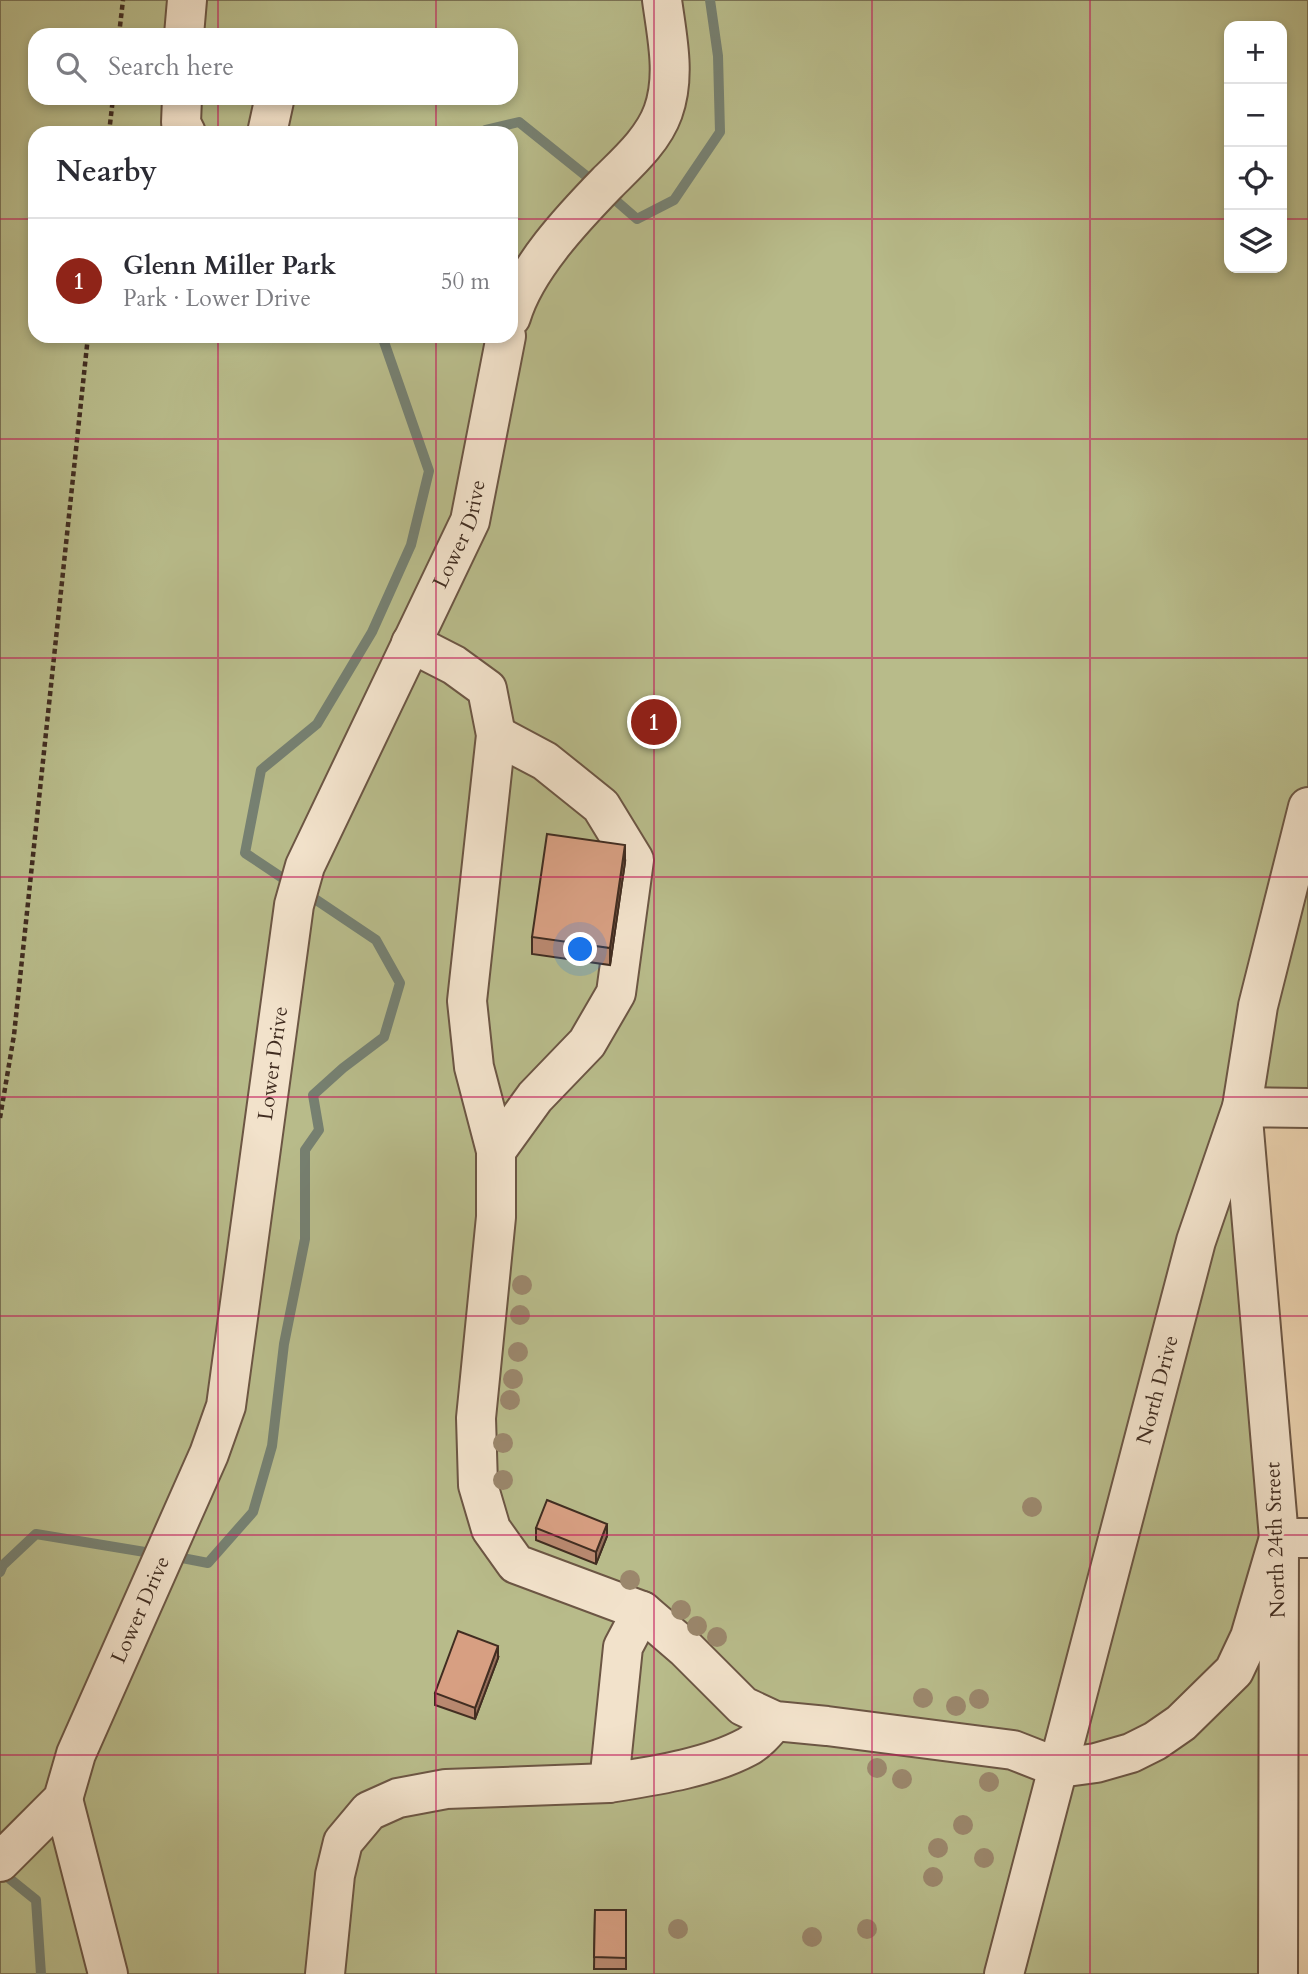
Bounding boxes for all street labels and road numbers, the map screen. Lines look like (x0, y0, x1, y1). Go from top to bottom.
street label: Lower Drive (426, 477, 493, 593)
street label: Lower Drive (251, 1005, 295, 1122)
street label: North Drive (1129, 1332, 1186, 1447)
street label: North 24th Street (1258, 1461, 1293, 1619)
street label: Lower Drive (104, 1551, 177, 1668)

